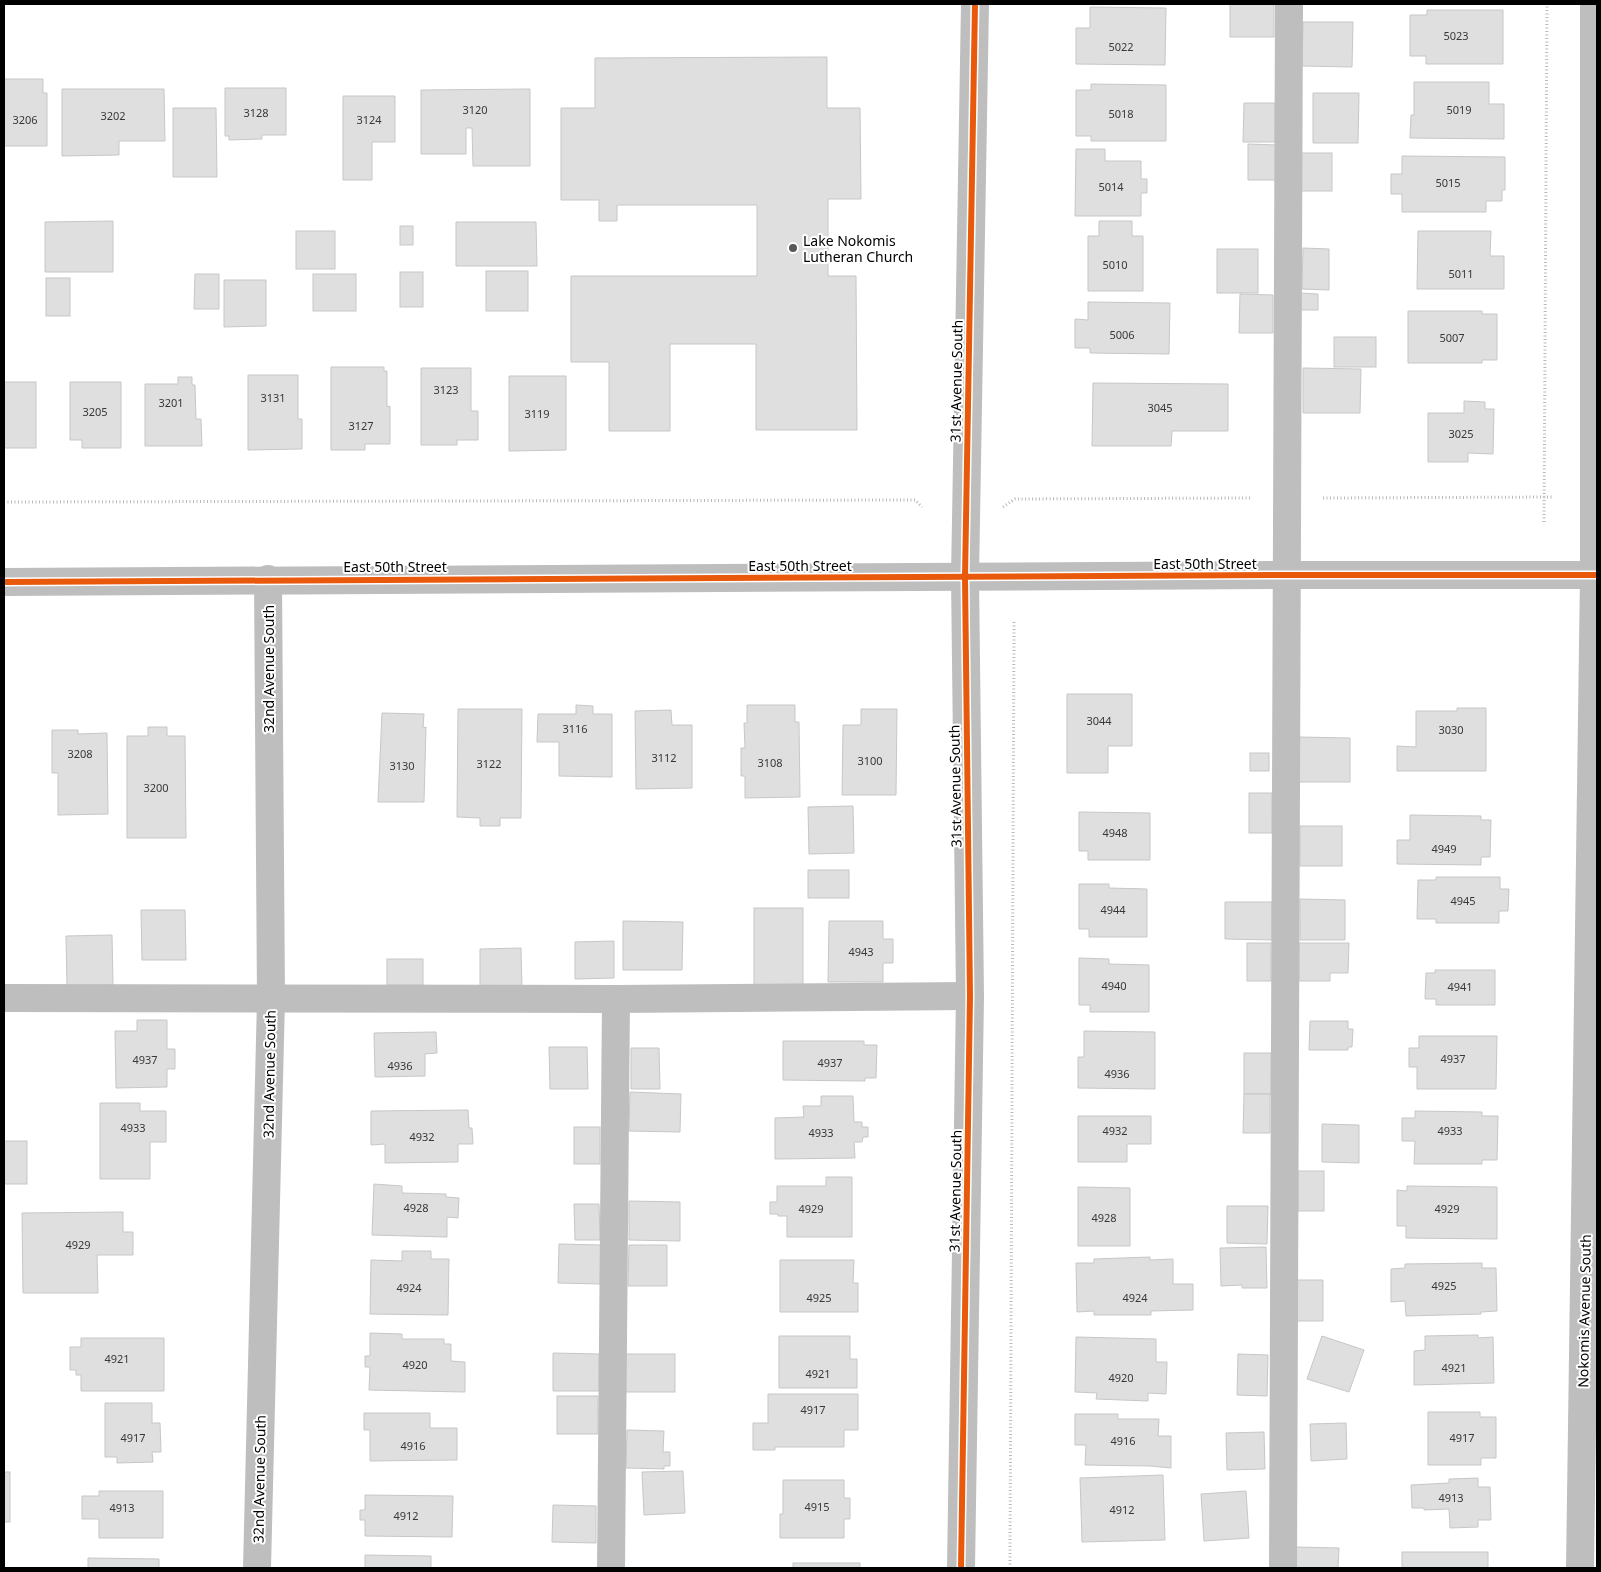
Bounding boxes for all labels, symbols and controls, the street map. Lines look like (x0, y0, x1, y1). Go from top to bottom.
house number: 5023 (1443, 28, 1469, 43)
house number: 5022 (1108, 39, 1134, 54)
house number: 3120 (462, 102, 488, 117)
house number: 5019 (1446, 102, 1472, 117)
house number: 3128 (243, 105, 269, 120)
house number: 5018 (1108, 106, 1134, 121)
house number: 3202 (100, 108, 126, 123)
house number: 3206 (12, 112, 38, 127)
house number: 3124 (356, 112, 382, 127)
house number: 5015 (1435, 175, 1461, 190)
house number: 5014 (1098, 179, 1124, 194)
place label: Lake Nokomis Lutheran Church (803, 231, 913, 266)
marker: Lake Nokomis Lutheran Church (787, 242, 799, 254)
house number: 5010 (1102, 257, 1128, 272)
house number: 5011 (1448, 266, 1474, 281)
street label: 31st Avenue South (945, 319, 967, 443)
house number: 5006 (1109, 327, 1135, 342)
house number: 5007 (1439, 330, 1465, 345)
house number: 3123 (433, 382, 459, 397)
house number: 3131 (260, 390, 286, 405)
house number: 3201 (158, 395, 184, 410)
house number: 3045 (1147, 400, 1173, 415)
house number: 3205 (82, 404, 108, 419)
house number: 3119 (524, 406, 550, 421)
house number: 3127 (348, 418, 374, 433)
house number: 3025 (1448, 426, 1474, 441)
street label: East 50th Street (1153, 554, 1257, 573)
street label: East 50th Street (748, 556, 852, 575)
street label: East 50th Street (343, 557, 447, 576)
street label: 32nd Avenue South (259, 605, 278, 733)
house number: 3044 (1086, 713, 1112, 728)
house number: 3116 (562, 721, 588, 736)
house number: 3030 (1438, 722, 1464, 737)
street label: 31st Avenue South (944, 724, 966, 848)
house number: 3208 (67, 746, 93, 761)
house number: 3112 (651, 750, 677, 765)
house number: 3100 (857, 753, 883, 768)
house number: 3108 (757, 755, 783, 770)
house number: 3122 (476, 756, 502, 771)
house number: 3130 (389, 758, 415, 773)
house number: 3200 (143, 780, 169, 795)
house number: 4948 (1102, 825, 1128, 840)
house number: 4949 (1431, 841, 1457, 856)
house number: 4945 (1450, 893, 1476, 908)
house number: 4944 (1100, 902, 1126, 917)
house number: 4943 (848, 944, 874, 959)
house number: 4940 (1101, 978, 1127, 993)
house number: 4941 (1447, 979, 1473, 994)
street label: 32nd Avenue South (258, 1010, 280, 1138)
house number: 4937 (1440, 1051, 1466, 1066)
house number: 4937 (132, 1052, 158, 1067)
house number: 4937 (817, 1055, 843, 1070)
house number: 4936 (387, 1058, 413, 1073)
house number: 4936 (1104, 1066, 1130, 1081)
house number: 4933 (120, 1120, 146, 1135)
house number: 4932 (1102, 1123, 1128, 1138)
house number: 4933 (1437, 1123, 1463, 1138)
house number: 4933 (808, 1125, 834, 1140)
house number: 4932 (409, 1129, 435, 1144)
street label: 31st Avenue South (944, 1129, 966, 1253)
house number: 4928 (403, 1200, 429, 1215)
house number: 4929 (798, 1201, 824, 1216)
house number: 4929 (1434, 1201, 1460, 1216)
house number: 4928 (1091, 1210, 1117, 1225)
street label: Nokomis Avenue South (1573, 1234, 1595, 1388)
house number: 4929 (65, 1237, 91, 1252)
house number: 4925 (1431, 1278, 1457, 1293)
house number: 4924 (396, 1280, 422, 1295)
house number: 4925 (806, 1290, 832, 1305)
house number: 4924 (1122, 1290, 1148, 1305)
house number: 4921 (104, 1351, 130, 1366)
house number: 4920 (402, 1357, 428, 1372)
house number: 4921 (1441, 1360, 1467, 1375)
house number: 4921 (805, 1366, 831, 1381)
house number: 4920 (1108, 1370, 1134, 1385)
house number: 4917 (800, 1402, 826, 1417)
street label: 32nd Avenue South (248, 1415, 270, 1543)
house number: 4917 (120, 1430, 146, 1445)
house number: 4917 (1449, 1430, 1475, 1445)
house number: 4916 (1110, 1433, 1136, 1448)
house number: 4916 (400, 1438, 426, 1453)
house number: 4913 (1438, 1490, 1464, 1505)
house number: 4915 (804, 1499, 830, 1514)
house number: 4913 (109, 1500, 135, 1515)
house number: 4912 (1109, 1502, 1135, 1517)
house number: 4912 (393, 1508, 419, 1523)

